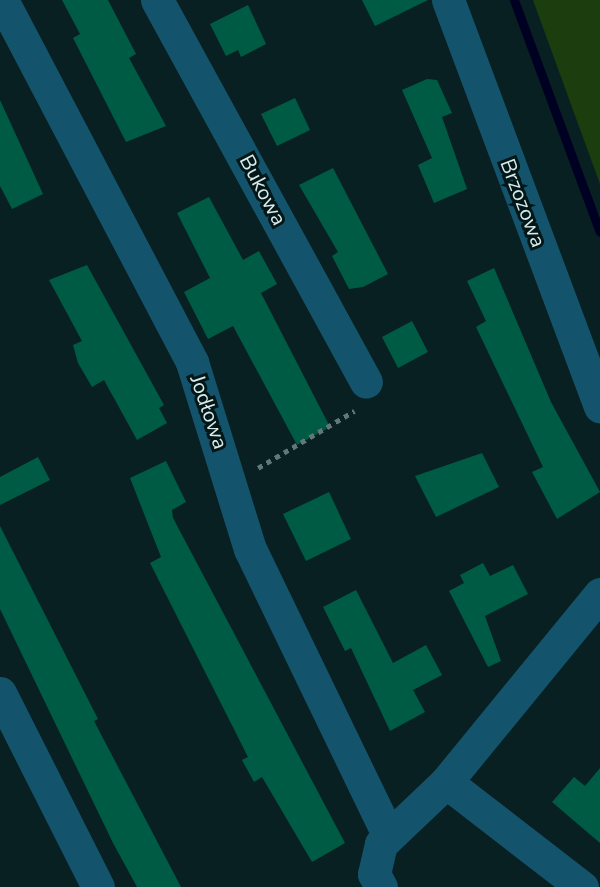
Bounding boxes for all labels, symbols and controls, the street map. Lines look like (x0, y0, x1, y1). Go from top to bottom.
street label: Bukowa (234, 150, 292, 230)
street label: Brzozowa (495, 155, 551, 251)
street label: Jodłowa (185, 372, 233, 452)

